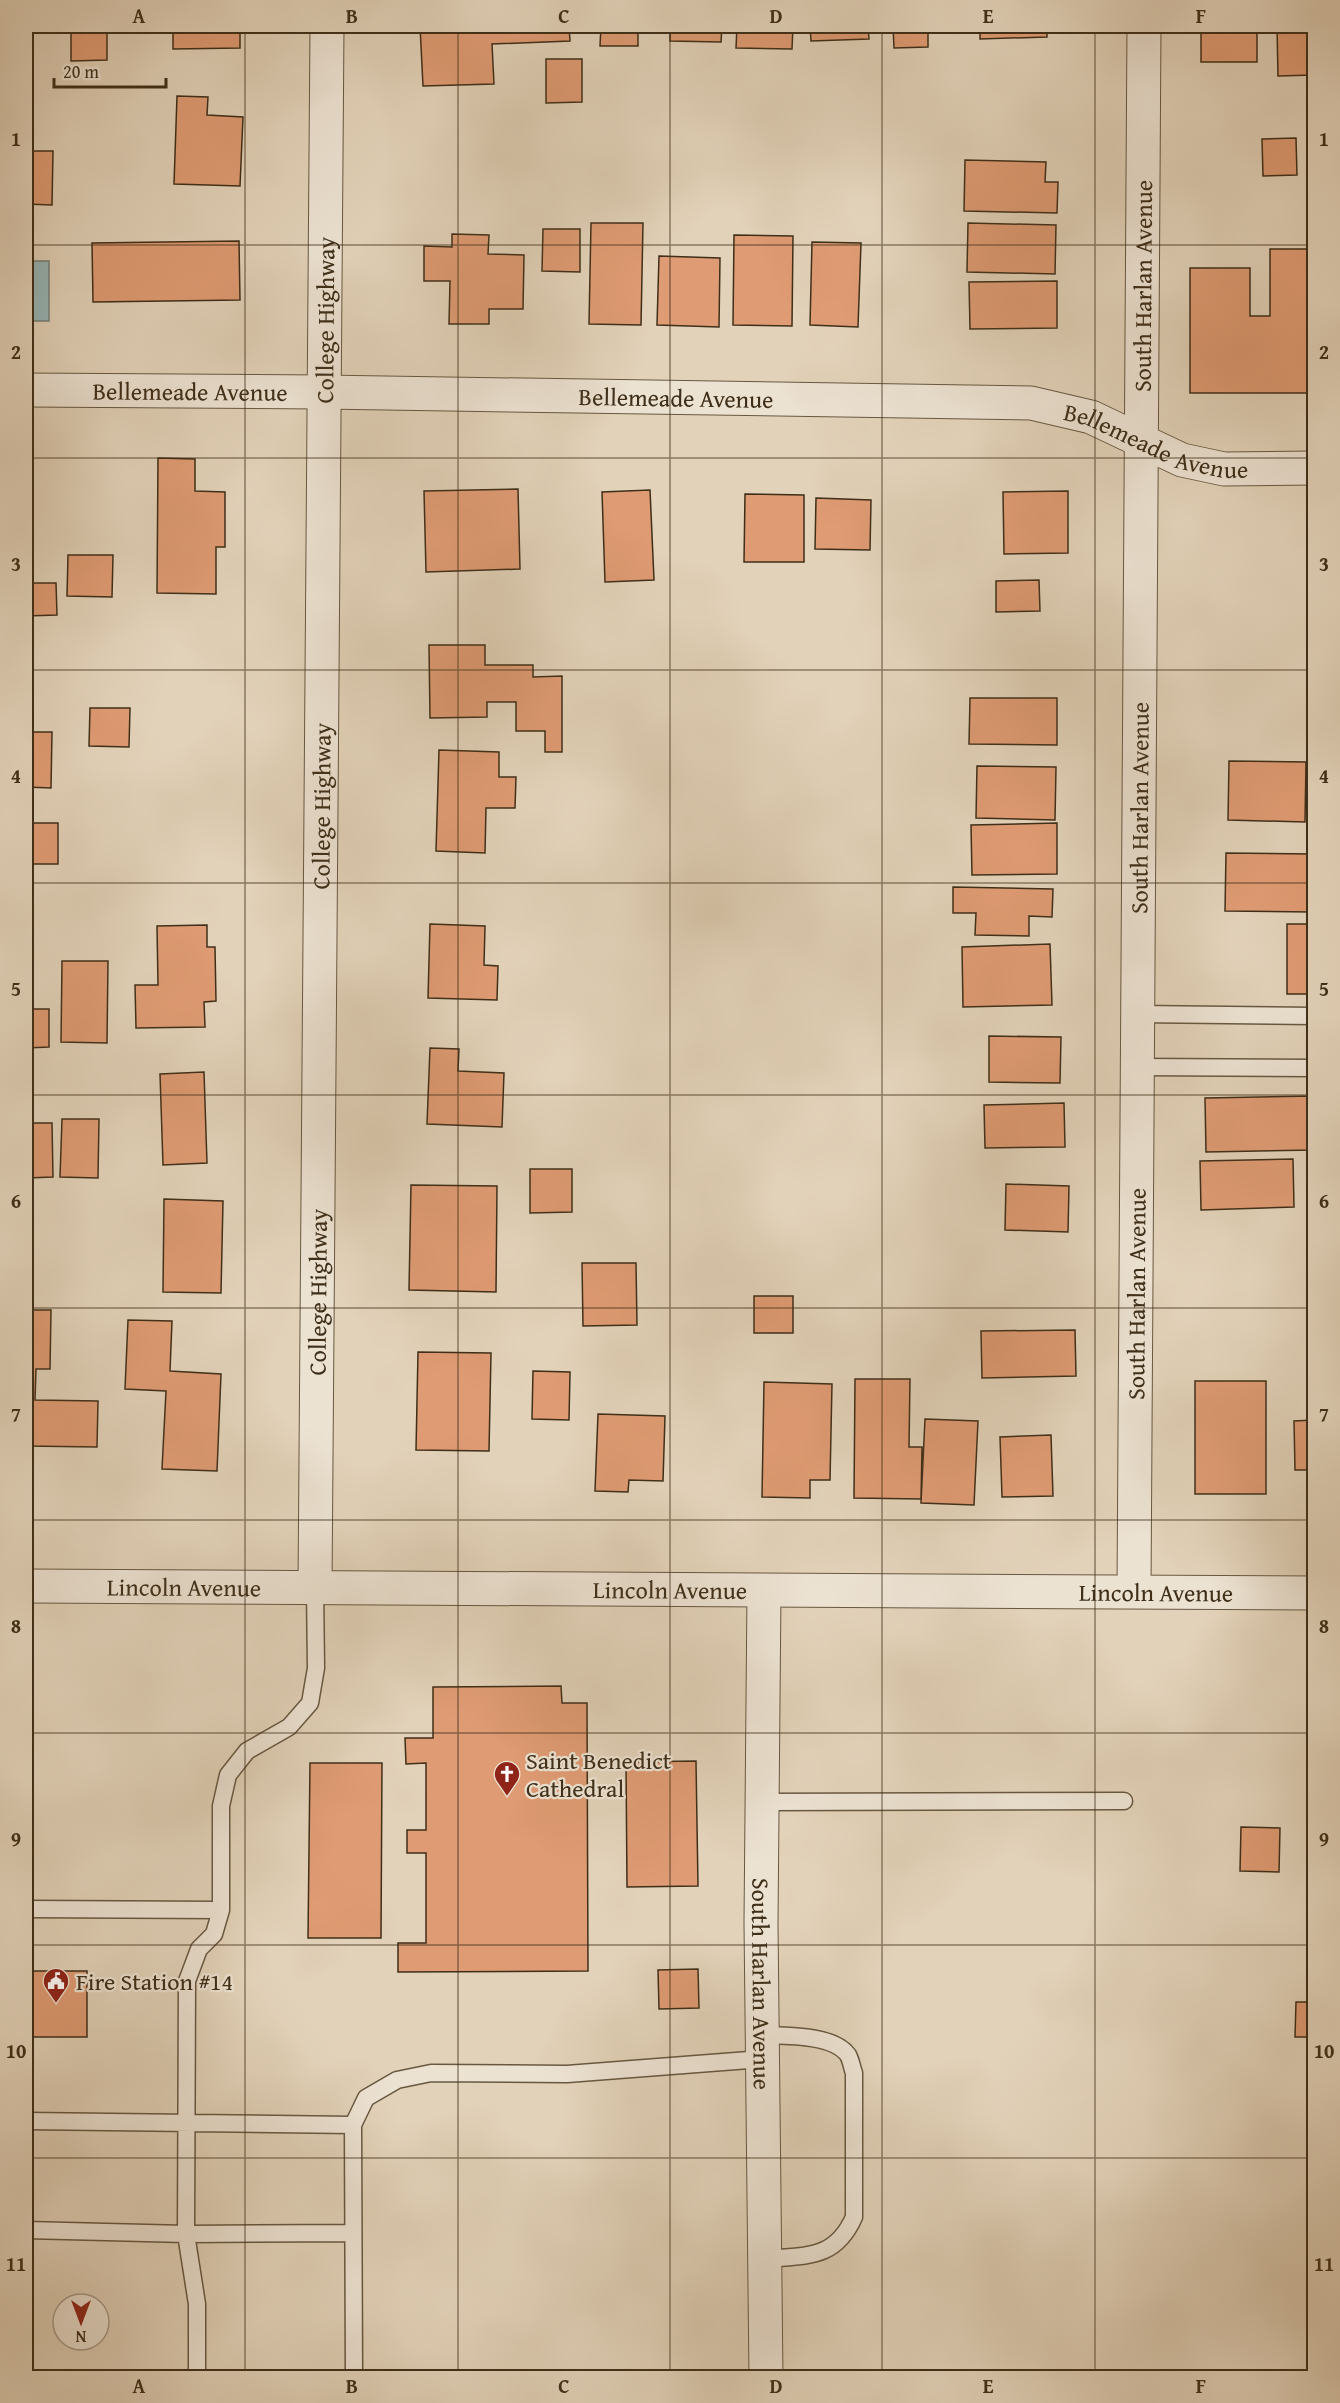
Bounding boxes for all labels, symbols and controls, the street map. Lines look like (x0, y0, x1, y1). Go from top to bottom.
text: A (133, 1, 146, 30)
text: B (346, 1, 358, 30)
text: C (558, 1, 570, 30)
text: D (769, 1, 783, 30)
text: E (983, 1, 994, 30)
text: F (1196, 1, 1206, 30)
scale bar (54, 51, 166, 89)
text: 20 m (63, 58, 99, 85)
text: 1 (11, 124, 21, 153)
text: 1 (1319, 124, 1329, 153)
street label: South Harlan Avenue (1124, 180, 1161, 392)
street label: College Highway (307, 237, 343, 404)
text: 2 (11, 337, 21, 366)
text: 2 (1319, 337, 1329, 366)
street label: Bellemeade Avenue (92, 373, 288, 409)
street label: Bellemeade Avenue (578, 378, 774, 416)
street label: Bellemeade Avenue (1061, 394, 1248, 486)
text: 3 (11, 549, 21, 578)
text: 3 (1319, 549, 1329, 578)
street label: South Harlan Avenue (1121, 702, 1157, 914)
street label: College Highway (303, 723, 339, 889)
text: 4 (11, 761, 21, 790)
text: 4 (1319, 761, 1329, 790)
text: 5 (11, 974, 21, 1003)
text: 5 (1319, 974, 1329, 1003)
text: 6 (11, 1186, 21, 1215)
text: 6 (1319, 1186, 1329, 1215)
street label: South Harlan Avenue (1118, 1188, 1154, 1400)
street label: College Highway (299, 1208, 335, 1375)
text: 7 (11, 1399, 21, 1428)
text: 7 (1319, 1399, 1329, 1428)
street label: Lincoln Avenue (107, 1569, 261, 1605)
street label: Lincoln Avenue (593, 1572, 747, 1607)
street label: Lincoln Avenue (1079, 1574, 1233, 1610)
text: 8 (11, 1611, 21, 1640)
text: 8 (1319, 1611, 1329, 1640)
place label: Saint Benedict Cathedral (526, 1743, 672, 1806)
church icon: Saint Benedict Cathedral (492, 1759, 522, 1797)
text: 9 (11, 1824, 21, 1853)
text: 9 (1319, 1824, 1329, 1853)
street label: South Harlan Avenue (743, 1878, 780, 2090)
place label: Fire Station #14 (76, 1964, 233, 1999)
public building icon: Fire Station #14 (41, 1966, 71, 2004)
text: 10 (6, 2036, 26, 2065)
text: 10 (1314, 2036, 1334, 2065)
text: 11 (6, 2249, 26, 2278)
text: 11 (1314, 2249, 1334, 2278)
north arrow (51, 2292, 111, 2352)
text: N (75, 2325, 86, 2349)
text: A (133, 2371, 146, 2400)
text: B (346, 2371, 358, 2400)
text: C (558, 2371, 570, 2400)
text: D (769, 2371, 783, 2400)
text: E (983, 2371, 994, 2400)
text: F (1196, 2371, 1206, 2400)

